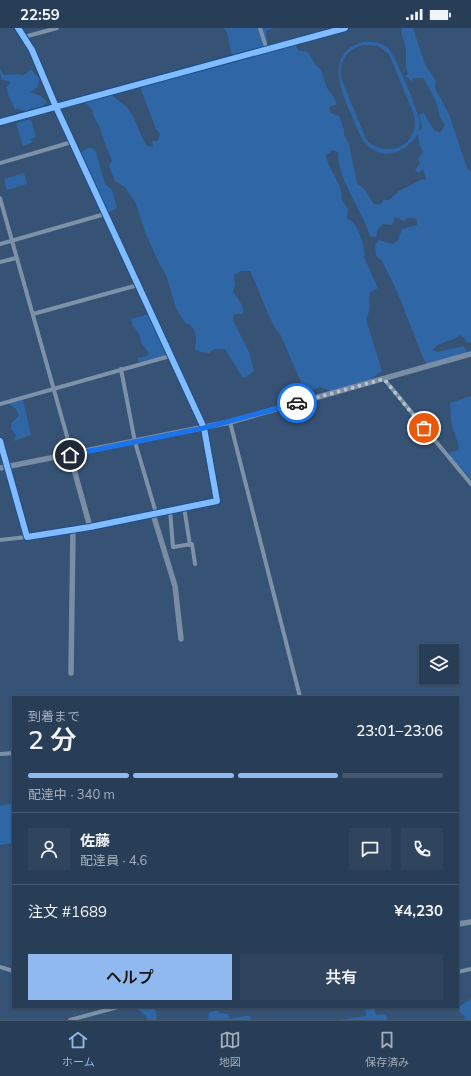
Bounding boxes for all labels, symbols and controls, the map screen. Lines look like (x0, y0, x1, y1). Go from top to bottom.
text: 22:59 (20, 5, 60, 24)
courier (277, 383, 317, 423)
icon: car (286, 392, 308, 414)
pin (407, 411, 441, 445)
icon: bag (413, 417, 435, 439)
pin (53, 438, 87, 472)
icon: home (59, 444, 81, 466)
map controls (419, 644, 459, 684)
button: layers (419, 644, 459, 684)
text: 到着まで (28, 708, 80, 724)
text: 23:01–23:06 (356, 721, 443, 740)
text: 2 分 (28, 723, 77, 756)
text: 配達中 · 340 m (28, 786, 115, 802)
button: person (28, 828, 70, 870)
button: chat (349, 828, 391, 870)
button: phone (401, 828, 443, 870)
text: 佐藤 (80, 831, 110, 850)
text: 配達員 · 4.6 (80, 852, 147, 868)
text: ¥4,230 (394, 901, 443, 920)
text: 注文 #1689 (28, 902, 107, 921)
button: ヘルプ (28, 954, 232, 1000)
button: 共有 (240, 954, 443, 1000)
tab: ホーム (62, 1029, 95, 1069)
tab: 地図 (219, 1029, 241, 1069)
tab: 保存済み (365, 1029, 409, 1069)

